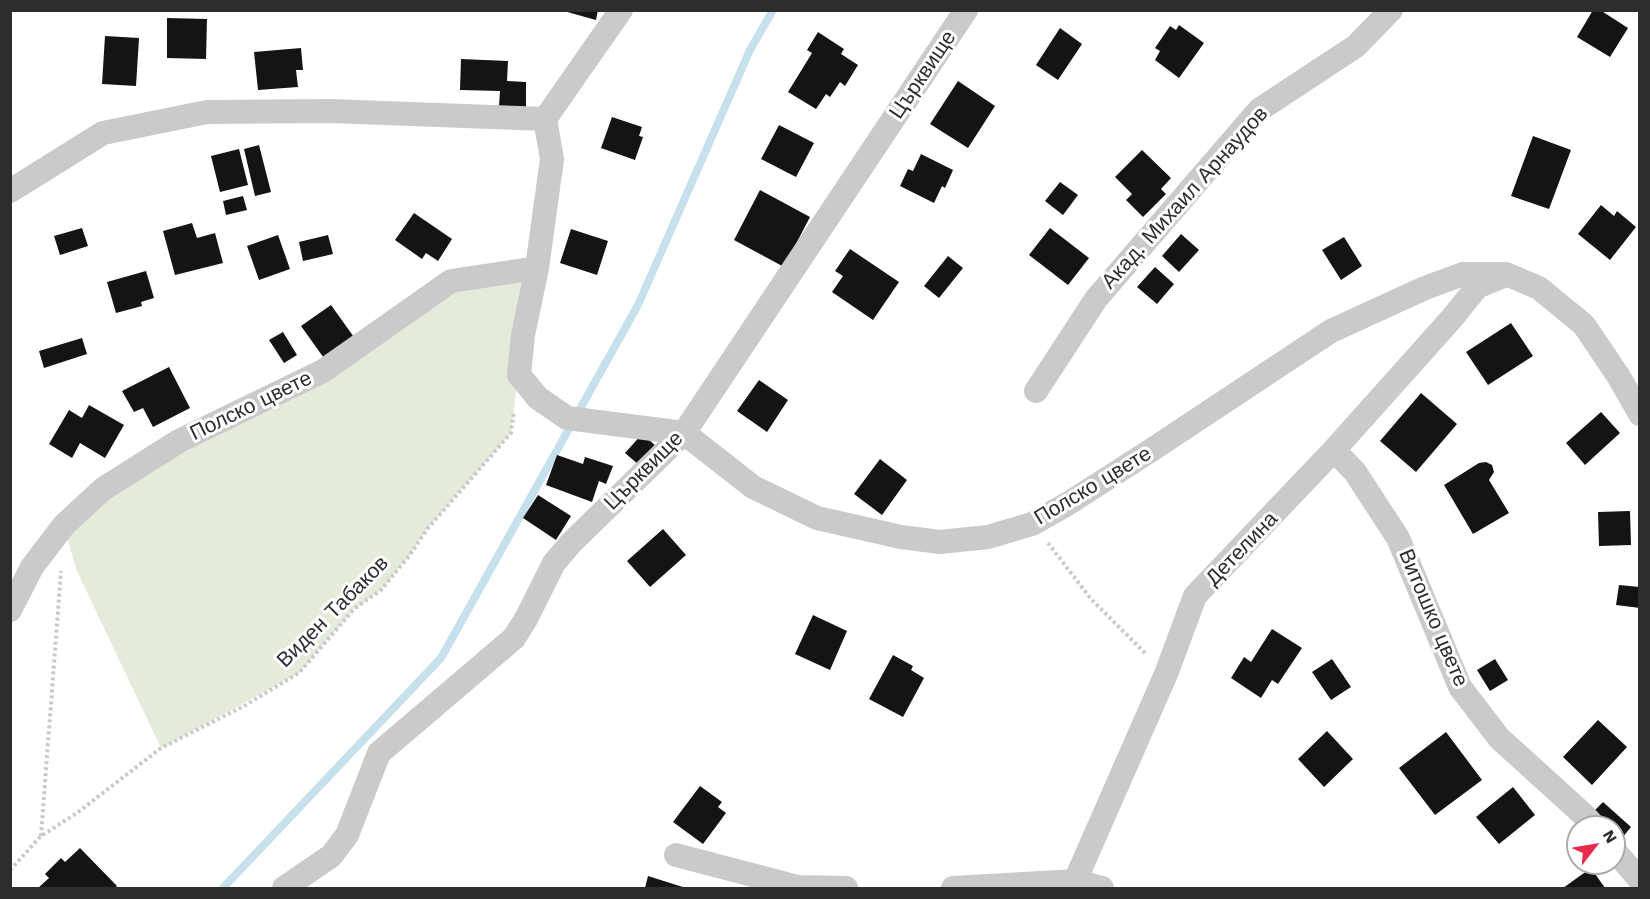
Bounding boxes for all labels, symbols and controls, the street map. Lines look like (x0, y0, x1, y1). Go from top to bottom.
street label: Църквище (884, 26, 962, 124)
street label: Акад. Михаил Арнаудов (1097, 102, 1273, 294)
street label: Полско цвете (186, 366, 316, 446)
street label: Църквище (599, 426, 689, 516)
street label: Полско цвете (1030, 441, 1156, 531)
street label: Детелина (1201, 507, 1283, 591)
street label: Витошко цвете (1393, 545, 1473, 691)
street label: Виден Табаков (272, 551, 394, 673)
north arrow (1566, 815, 1626, 875)
text: N (1599, 827, 1621, 846)

